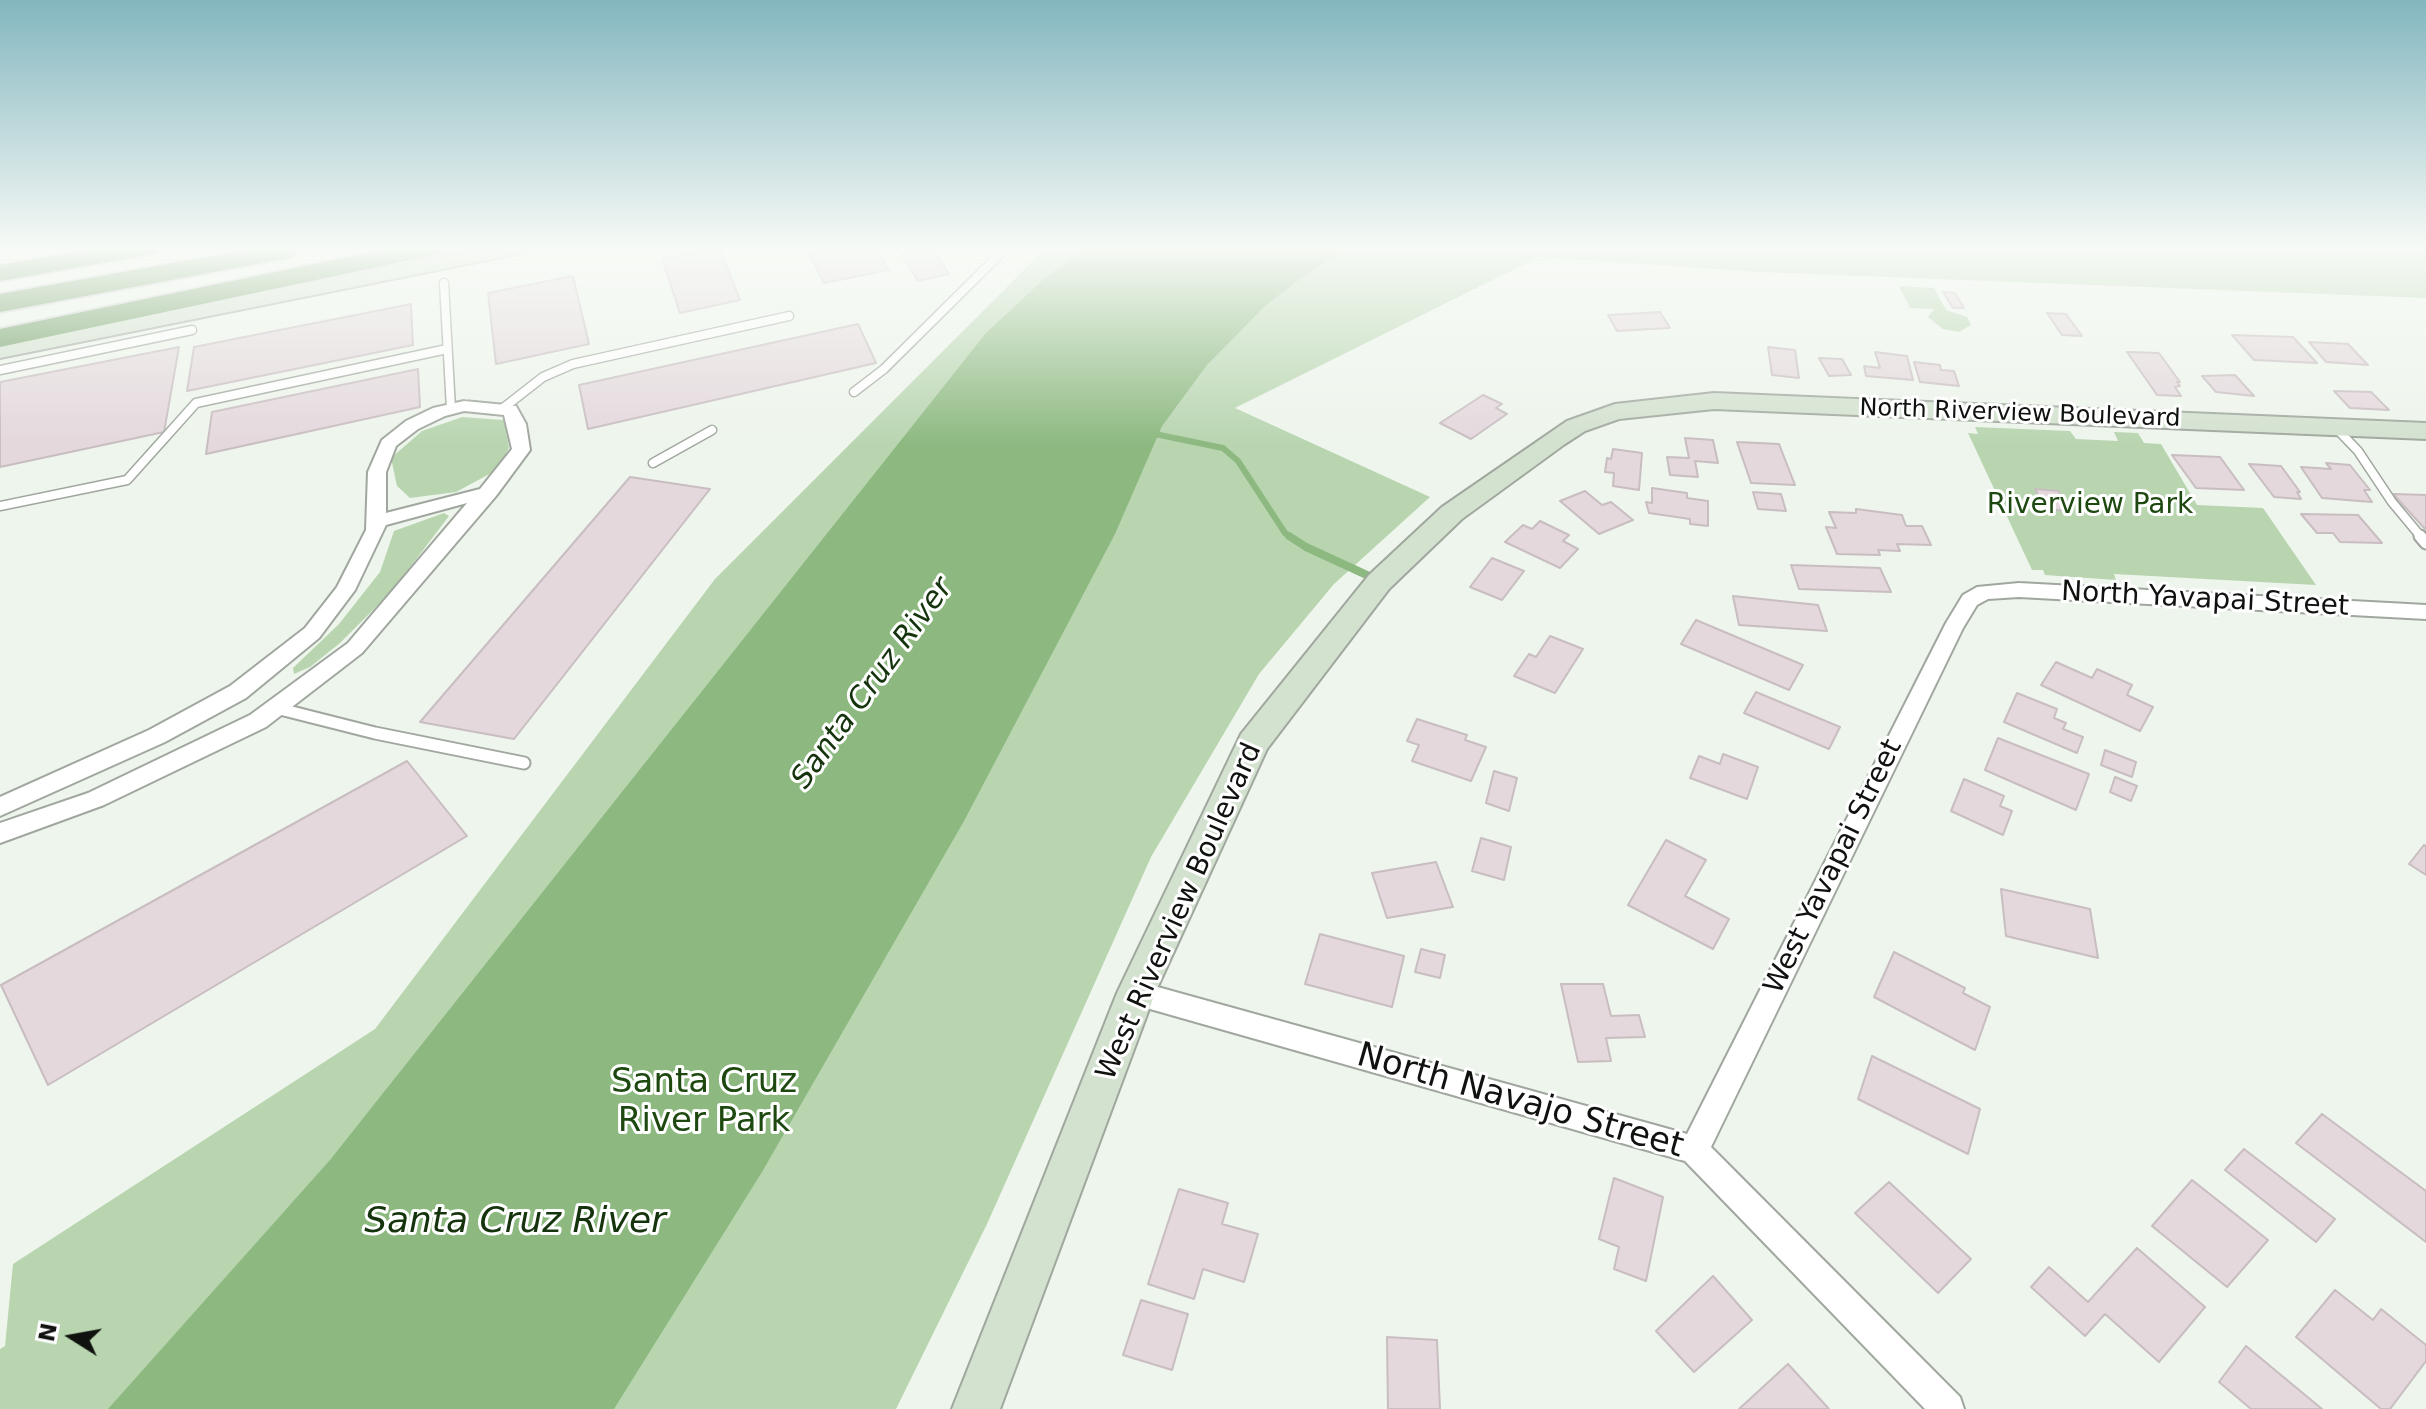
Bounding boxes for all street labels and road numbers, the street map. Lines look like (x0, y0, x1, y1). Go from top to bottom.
street label: North Riverview Boulevard (1859, 394, 2181, 434)
street label: North Yavapai Street (2060, 576, 2350, 624)
street label: West Yavapai Street (1758, 734, 1910, 1000)
street label: West Riverview Boulevard (1090, 738, 1270, 1086)
street label: North Navajo Street (1352, 1036, 1688, 1168)

